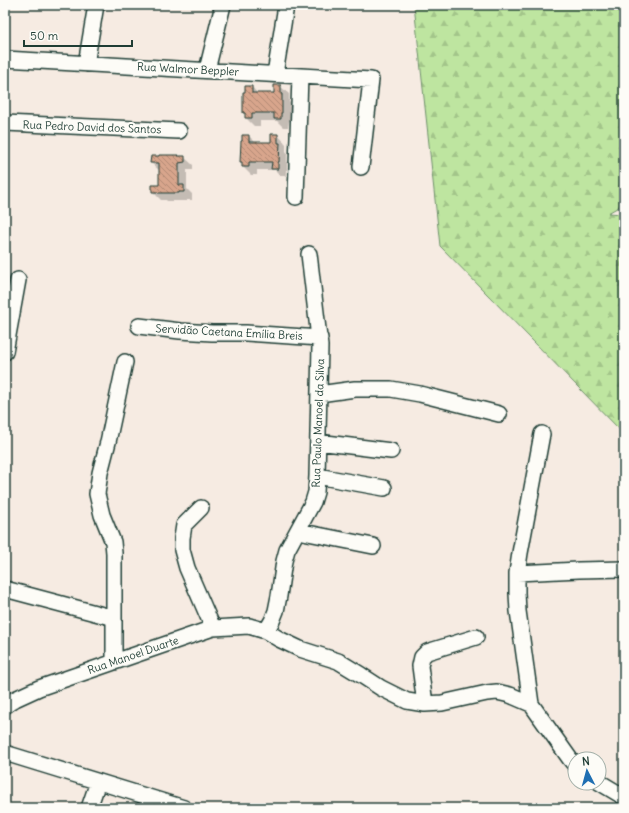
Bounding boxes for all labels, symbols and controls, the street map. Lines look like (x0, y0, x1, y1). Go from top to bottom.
scale bar (24, 22, 132, 48)
text: 50 m (30, 28, 59, 43)
street label: Rua Walmor Beppler (137, 59, 240, 79)
street label: Rua Pedro David dos Santos (22, 118, 162, 136)
street label: Servidão Caetana Emília Breis (155, 321, 303, 343)
street label: Rua Paulo Manoel da Silva (309, 358, 327, 488)
street label: Rua Manoel Duarte (86, 633, 180, 677)
north arrow (567, 751, 607, 791)
text: N (581, 754, 590, 768)

